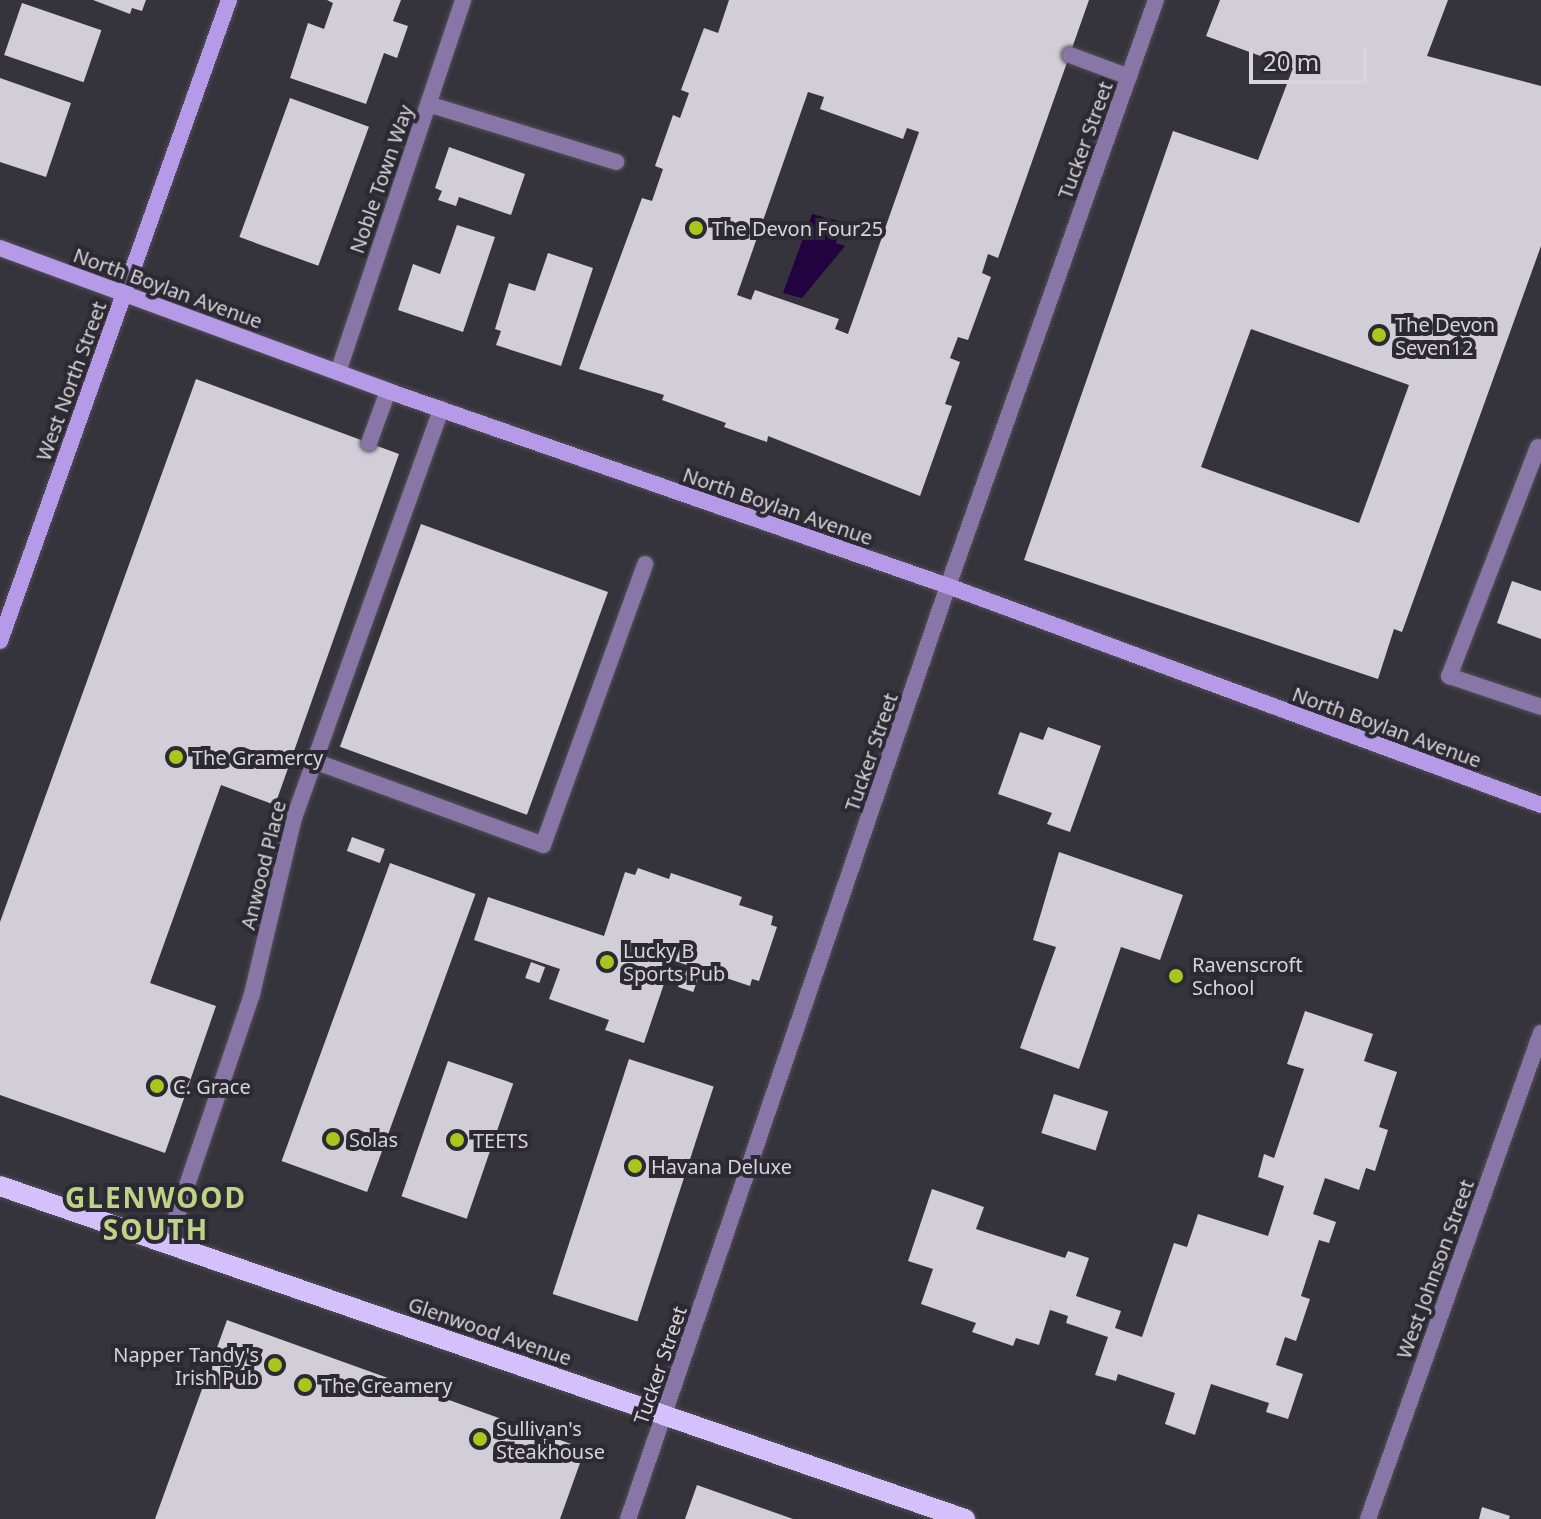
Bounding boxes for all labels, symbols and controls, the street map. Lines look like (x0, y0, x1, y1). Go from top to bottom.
scale bar (1253, 32, 1371, 82)
text: 20 m (1263, 45, 1319, 78)
street label: Tucker Street (1053, 78, 1117, 202)
street label: Noble Town Way (344, 102, 418, 256)
place label: The Devon Four25 (712, 216, 883, 240)
marker: The Devon Four25 (687, 219, 705, 237)
street label: North Boylan Avenue (70, 243, 266, 333)
street label: West North Street (31, 298, 111, 464)
place label: The Devon Seven12 (1395, 312, 1495, 359)
marker: The Devon Seven12 (1370, 326, 1388, 344)
street label: North Boylan Avenue (680, 462, 876, 550)
street label: North Boylan Avenue (1289, 682, 1485, 772)
street label: Tucker Street (840, 690, 902, 814)
place label: The Gramercy (192, 745, 323, 769)
marker: The Gramercy (167, 748, 185, 766)
street label: Anwood Place (235, 798, 291, 932)
place label: Lucky B Sports Pub (623, 938, 725, 985)
place label: Ravenscroft School (1192, 952, 1303, 999)
marker: Lucky B Sports Pub (598, 953, 616, 971)
marker: Ravenscroft School (1167, 967, 1185, 985)
place label: C. Grace (173, 1074, 251, 1098)
marker: C. Grace (148, 1077, 166, 1095)
place label: Solas (349, 1127, 398, 1151)
place label: TEETS (473, 1128, 528, 1152)
marker: Solas (324, 1130, 342, 1148)
marker: TEETS (448, 1131, 466, 1149)
place label: Havana Deluxe (651, 1154, 792, 1178)
marker: Havana Deluxe (626, 1157, 644, 1175)
street label: West Johnson Street (1391, 1176, 1479, 1362)
district label: GLENWOOD SOUTH (65, 1180, 247, 1246)
street label: Glenwood Avenue (405, 1292, 575, 1370)
street label: Tucker Street (629, 1303, 691, 1427)
place label: Napper Tandy's Irish Pub (113, 1342, 259, 1389)
marker: Napper Tandy's Irish Pub (266, 1356, 284, 1374)
place label: The Creamery (321, 1373, 452, 1397)
marker: The Creamery (296, 1376, 314, 1394)
place label: Sullivan's Steakhouse (496, 1416, 605, 1463)
marker: Sullivan's Steakhouse (471, 1430, 489, 1448)

